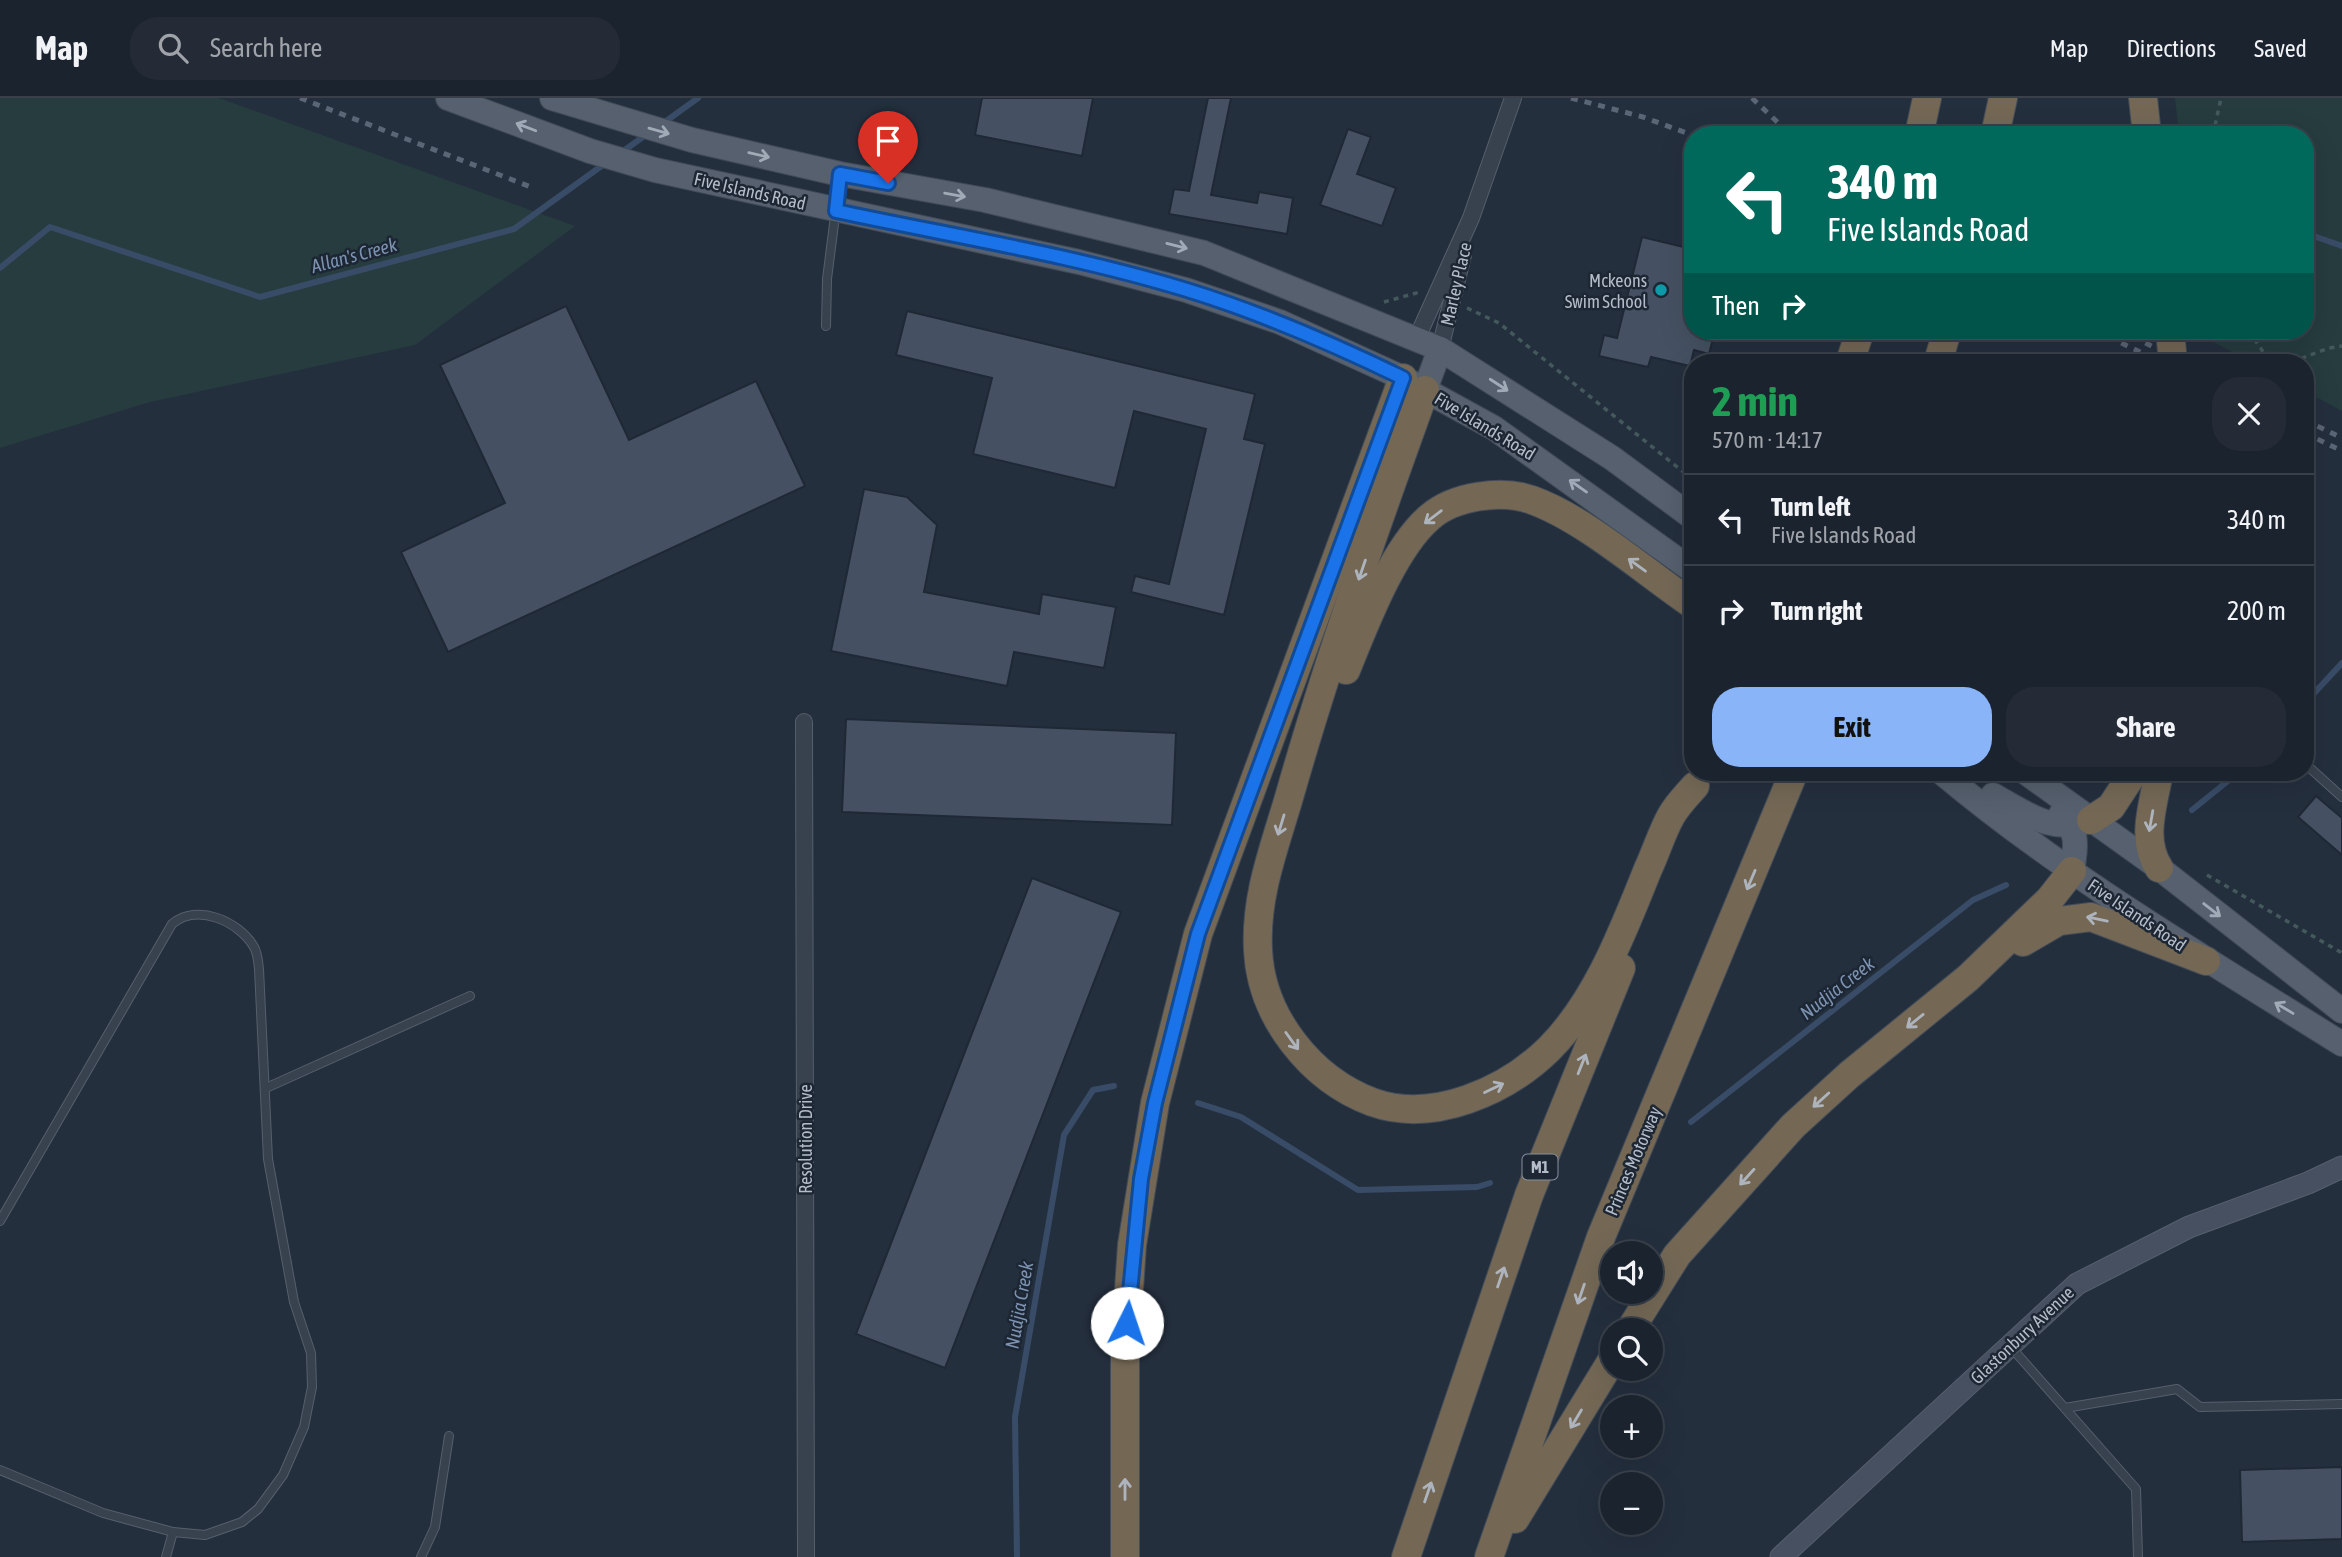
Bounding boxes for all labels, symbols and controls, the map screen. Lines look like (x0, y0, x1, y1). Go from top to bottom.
search box (130, 17, 620, 80)
text: Map (35, 29, 88, 67)
icon: search (154, 29, 192, 67)
text: Search here (210, 33, 322, 63)
text: Map (2050, 35, 2088, 62)
text: Directions (2126, 35, 2216, 62)
text: Saved (2254, 35, 2307, 62)
pin (858, 111, 918, 183)
one-way arrow (516, 120, 538, 133)
icon: arrive (869, 122, 907, 160)
one-way arrow (647, 125, 670, 138)
one-way arrow (747, 149, 770, 163)
text: 340 m (1827, 153, 1938, 209)
icon: left (1712, 154, 1803, 245)
street label: Five Islands Road (692, 168, 808, 214)
one-way arrow (944, 188, 966, 202)
text: Five Islands Road (1827, 211, 2029, 248)
water label: Allan's Creek (308, 233, 400, 277)
one-way arrow (1165, 240, 1188, 253)
street label: Marley Place (1436, 240, 1476, 328)
place label: Mckeons Swim School (1565, 270, 1647, 312)
marker: Mckeons Swim School (1653, 282, 1669, 298)
icon: right (1774, 287, 1812, 325)
text: Then (1712, 291, 1760, 321)
text: 2 min (1712, 377, 1798, 425)
button: close (2212, 377, 2286, 451)
one-way arrow (1488, 378, 1508, 392)
street label: Five Islands Road (1431, 388, 1539, 464)
text: 570 m · 14:17 (1712, 427, 1823, 453)
one-way arrow (1569, 479, 1588, 493)
text: Turn left (1771, 492, 1851, 522)
icon: left (1712, 501, 1750, 539)
text: 340 m (2227, 505, 2286, 535)
one-way arrow (1424, 510, 1443, 524)
text: Five Islands Road (1771, 522, 1916, 548)
one-way arrow (1627, 558, 1646, 573)
one-way arrow (1355, 559, 1368, 581)
icon: right (1712, 592, 1750, 630)
text: Turn right (1771, 596, 1862, 626)
text: 200 m (2227, 596, 2286, 626)
button: Exit (1712, 687, 1992, 767)
button: Share (2006, 687, 2286, 767)
one-way arrow (2144, 809, 2157, 832)
one-way arrow (1273, 813, 1286, 835)
one-way arrow (1743, 869, 1756, 890)
street label: Five Islands Road (2084, 874, 2190, 956)
one-way arrow (2203, 903, 2221, 918)
one-way arrow (2086, 911, 2109, 925)
water label: Nudjia Creek (1795, 952, 1879, 1024)
one-way arrow (2275, 1001, 2295, 1015)
one-way arrow (1906, 1013, 1924, 1029)
one-way arrow (1285, 1031, 1300, 1050)
one-way arrow (1576, 1054, 1589, 1076)
one-way arrow (1483, 1080, 1504, 1094)
street label: Resolution Drive (795, 1084, 816, 1194)
one-way arrow (1813, 1092, 1830, 1109)
street label: Princes Motorway (1601, 1103, 1665, 1219)
road number: M1 (1522, 1154, 1558, 1180)
one-way arrow (1739, 1168, 1755, 1186)
map controls (1600, 1241, 1663, 1535)
button: sound (1600, 1241, 1663, 1304)
water label: Nudjia Creek (1000, 1259, 1038, 1350)
one-way arrow (1495, 1266, 1508, 1288)
street label: Glastonbury Avenue (1966, 1282, 2078, 1388)
one-way arrow (1574, 1283, 1586, 1305)
position arrow (1090, 1286, 1164, 1360)
button: search (1600, 1318, 1663, 1381)
button: + (1600, 1395, 1663, 1458)
one-way arrow (1569, 1408, 1583, 1428)
button: − (1600, 1472, 1663, 1535)
one-way arrow (1118, 1478, 1132, 1501)
one-way arrow (1423, 1482, 1435, 1504)

